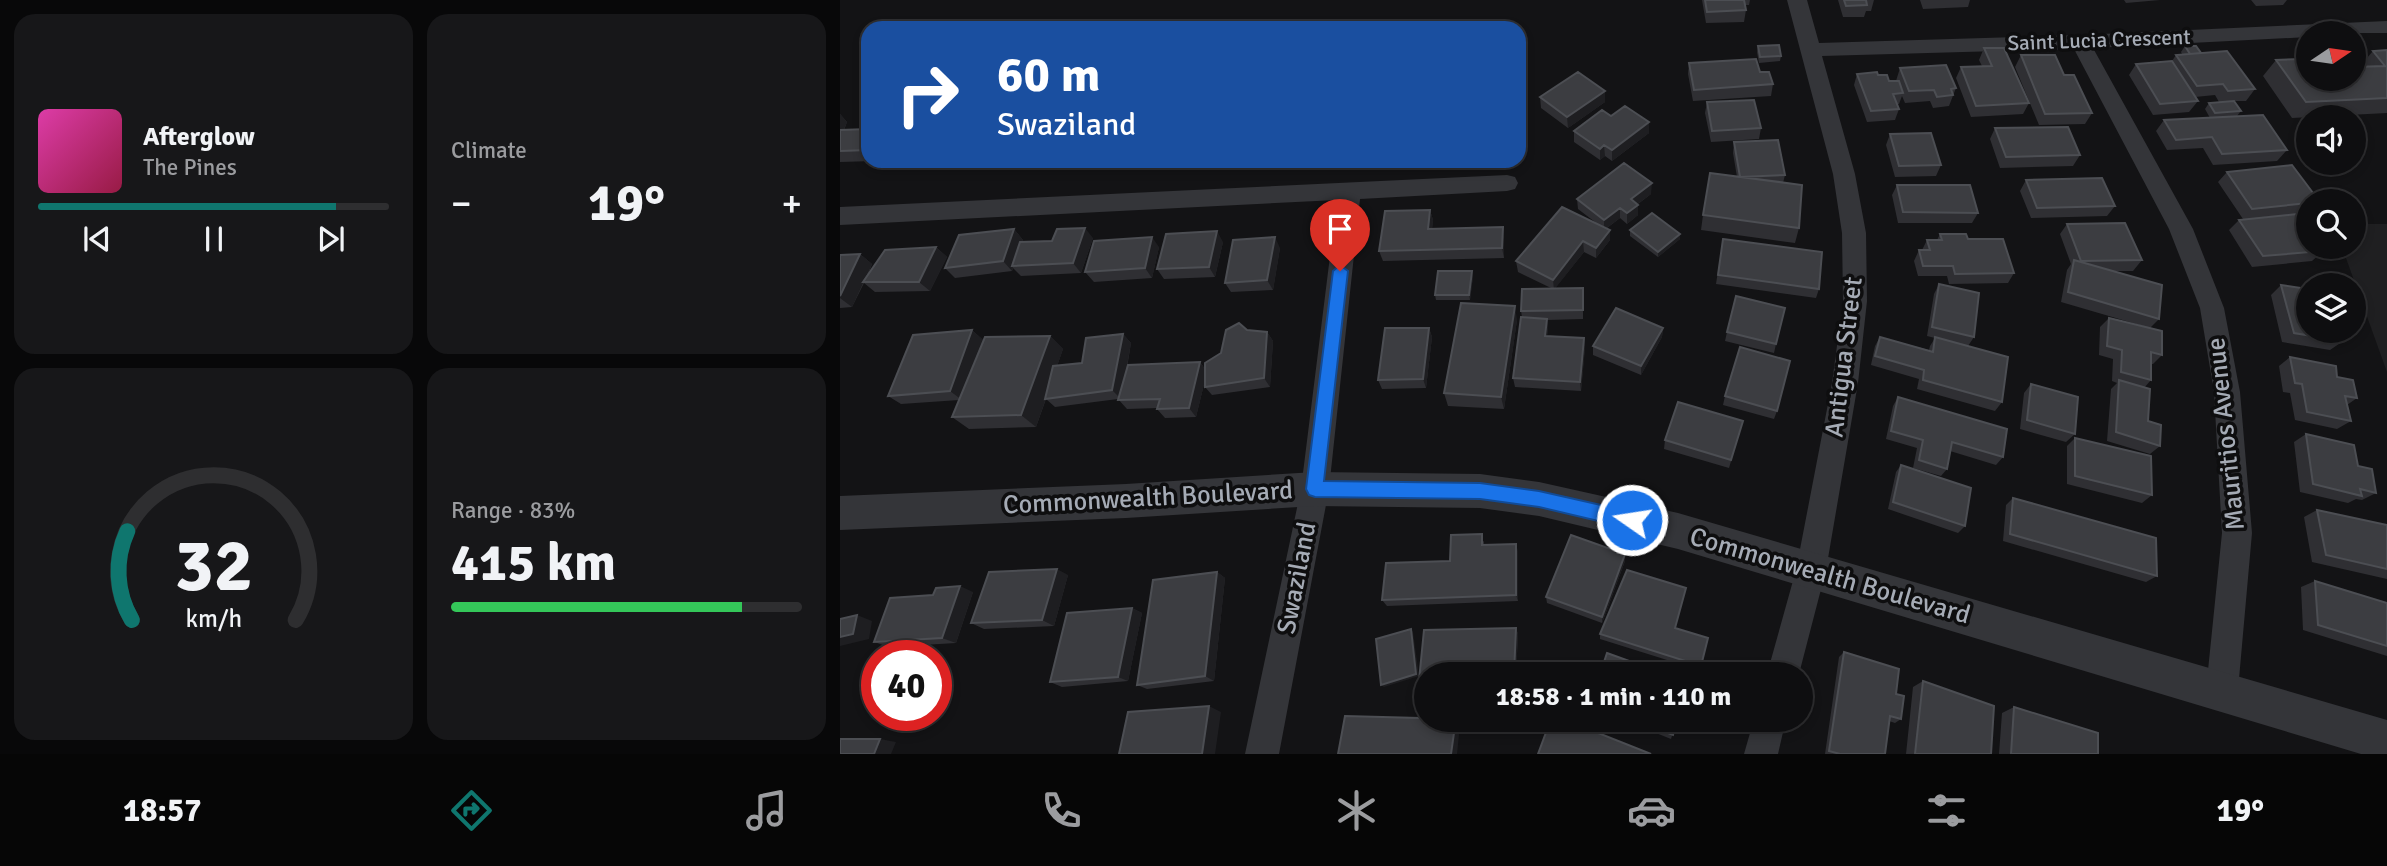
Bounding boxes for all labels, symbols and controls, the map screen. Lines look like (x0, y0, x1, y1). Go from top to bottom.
north arrow (2296, 21, 2366, 91)
map controls (2296, 21, 2366, 343)
street label: Saint Lucia Crescent (2007, 24, 2191, 56)
text: 60 m (997, 45, 1100, 105)
icon: right (882, 49, 973, 140)
text: Swaziland (997, 105, 1136, 144)
button: sound (2296, 105, 2366, 175)
text: Afterglow (143, 121, 255, 153)
text: Climate (451, 136, 527, 165)
text: The Pines (143, 153, 237, 182)
text: 19° (588, 171, 665, 235)
text: − (451, 180, 472, 227)
text: + (781, 180, 802, 227)
button: search (2296, 189, 2366, 259)
pin (1310, 199, 1370, 271)
icon: arrive (1321, 210, 1359, 248)
icon: previous (78, 220, 116, 258)
icon: pause (195, 220, 233, 258)
icon: next (312, 220, 350, 258)
button: layers (2296, 273, 2366, 343)
street label: Antigua Street (1818, 275, 1870, 439)
street label: Mauritios Avenue (2200, 336, 2252, 532)
street label: Commonwealth Boulevard (1002, 474, 1294, 522)
position arrow (1595, 483, 1669, 557)
text: Range · 83% (451, 496, 575, 525)
street label: Swaziland (1270, 519, 1324, 637)
street label: Commonwealth Boulevard (1686, 521, 1974, 631)
text: 32 (174, 522, 253, 611)
text: 415 km (451, 531, 616, 595)
text: km/h (185, 603, 242, 634)
speed limit sign: 40 (861, 640, 952, 731)
text: 18:58 · 1 min · 110 m (1496, 681, 1731, 713)
icon: directions (447, 786, 496, 835)
icon: music (742, 786, 791, 835)
icon: phone (1037, 786, 1086, 835)
icon: climate (1332, 786, 1381, 835)
icon: car (1627, 786, 1676, 835)
icon: filters (1922, 786, 1971, 835)
text: 18:57 (123, 791, 201, 830)
text: 19° (2217, 791, 2264, 830)

